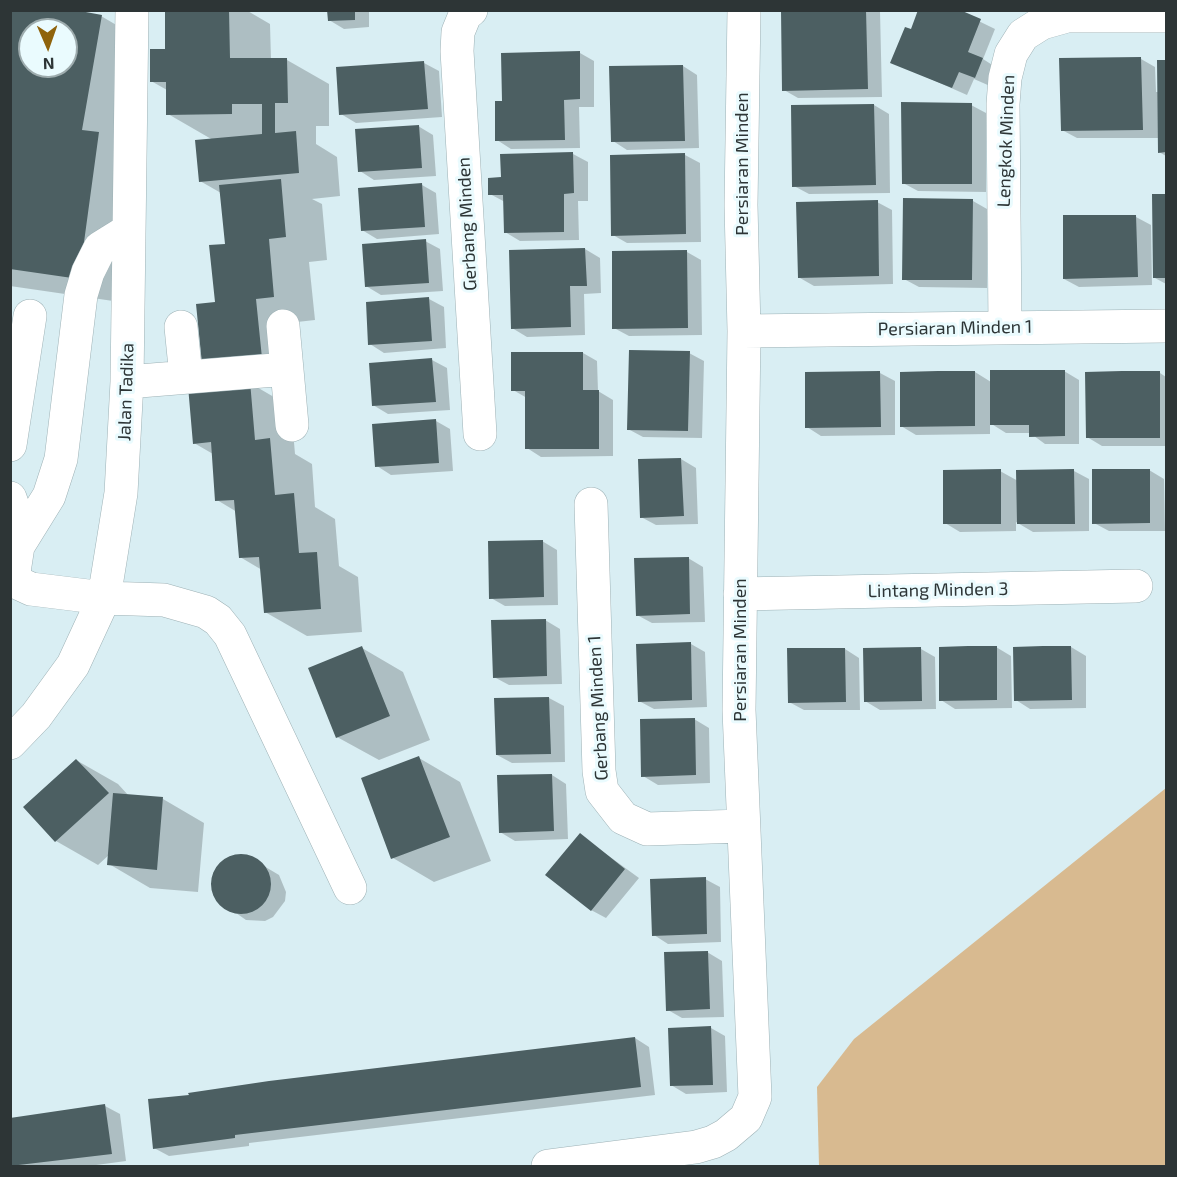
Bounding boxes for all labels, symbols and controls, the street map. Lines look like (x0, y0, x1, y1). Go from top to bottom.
north arrow (18, 18, 78, 78)
text: N (42, 55, 55, 74)
street label: Lengkok Minden (993, 74, 1019, 208)
street label: Persiaran Minden (731, 92, 753, 236)
street label: Gerbang Minden (453, 157, 481, 291)
street label: Persiaran Minden 1 (877, 316, 1033, 340)
street label: Jalan Tadika (113, 343, 139, 441)
street label: Persiaran Minden (729, 578, 751, 722)
street label: Lintang Minden 3 (868, 578, 1008, 602)
street label: Gerbang Minden 1 (583, 635, 613, 781)

